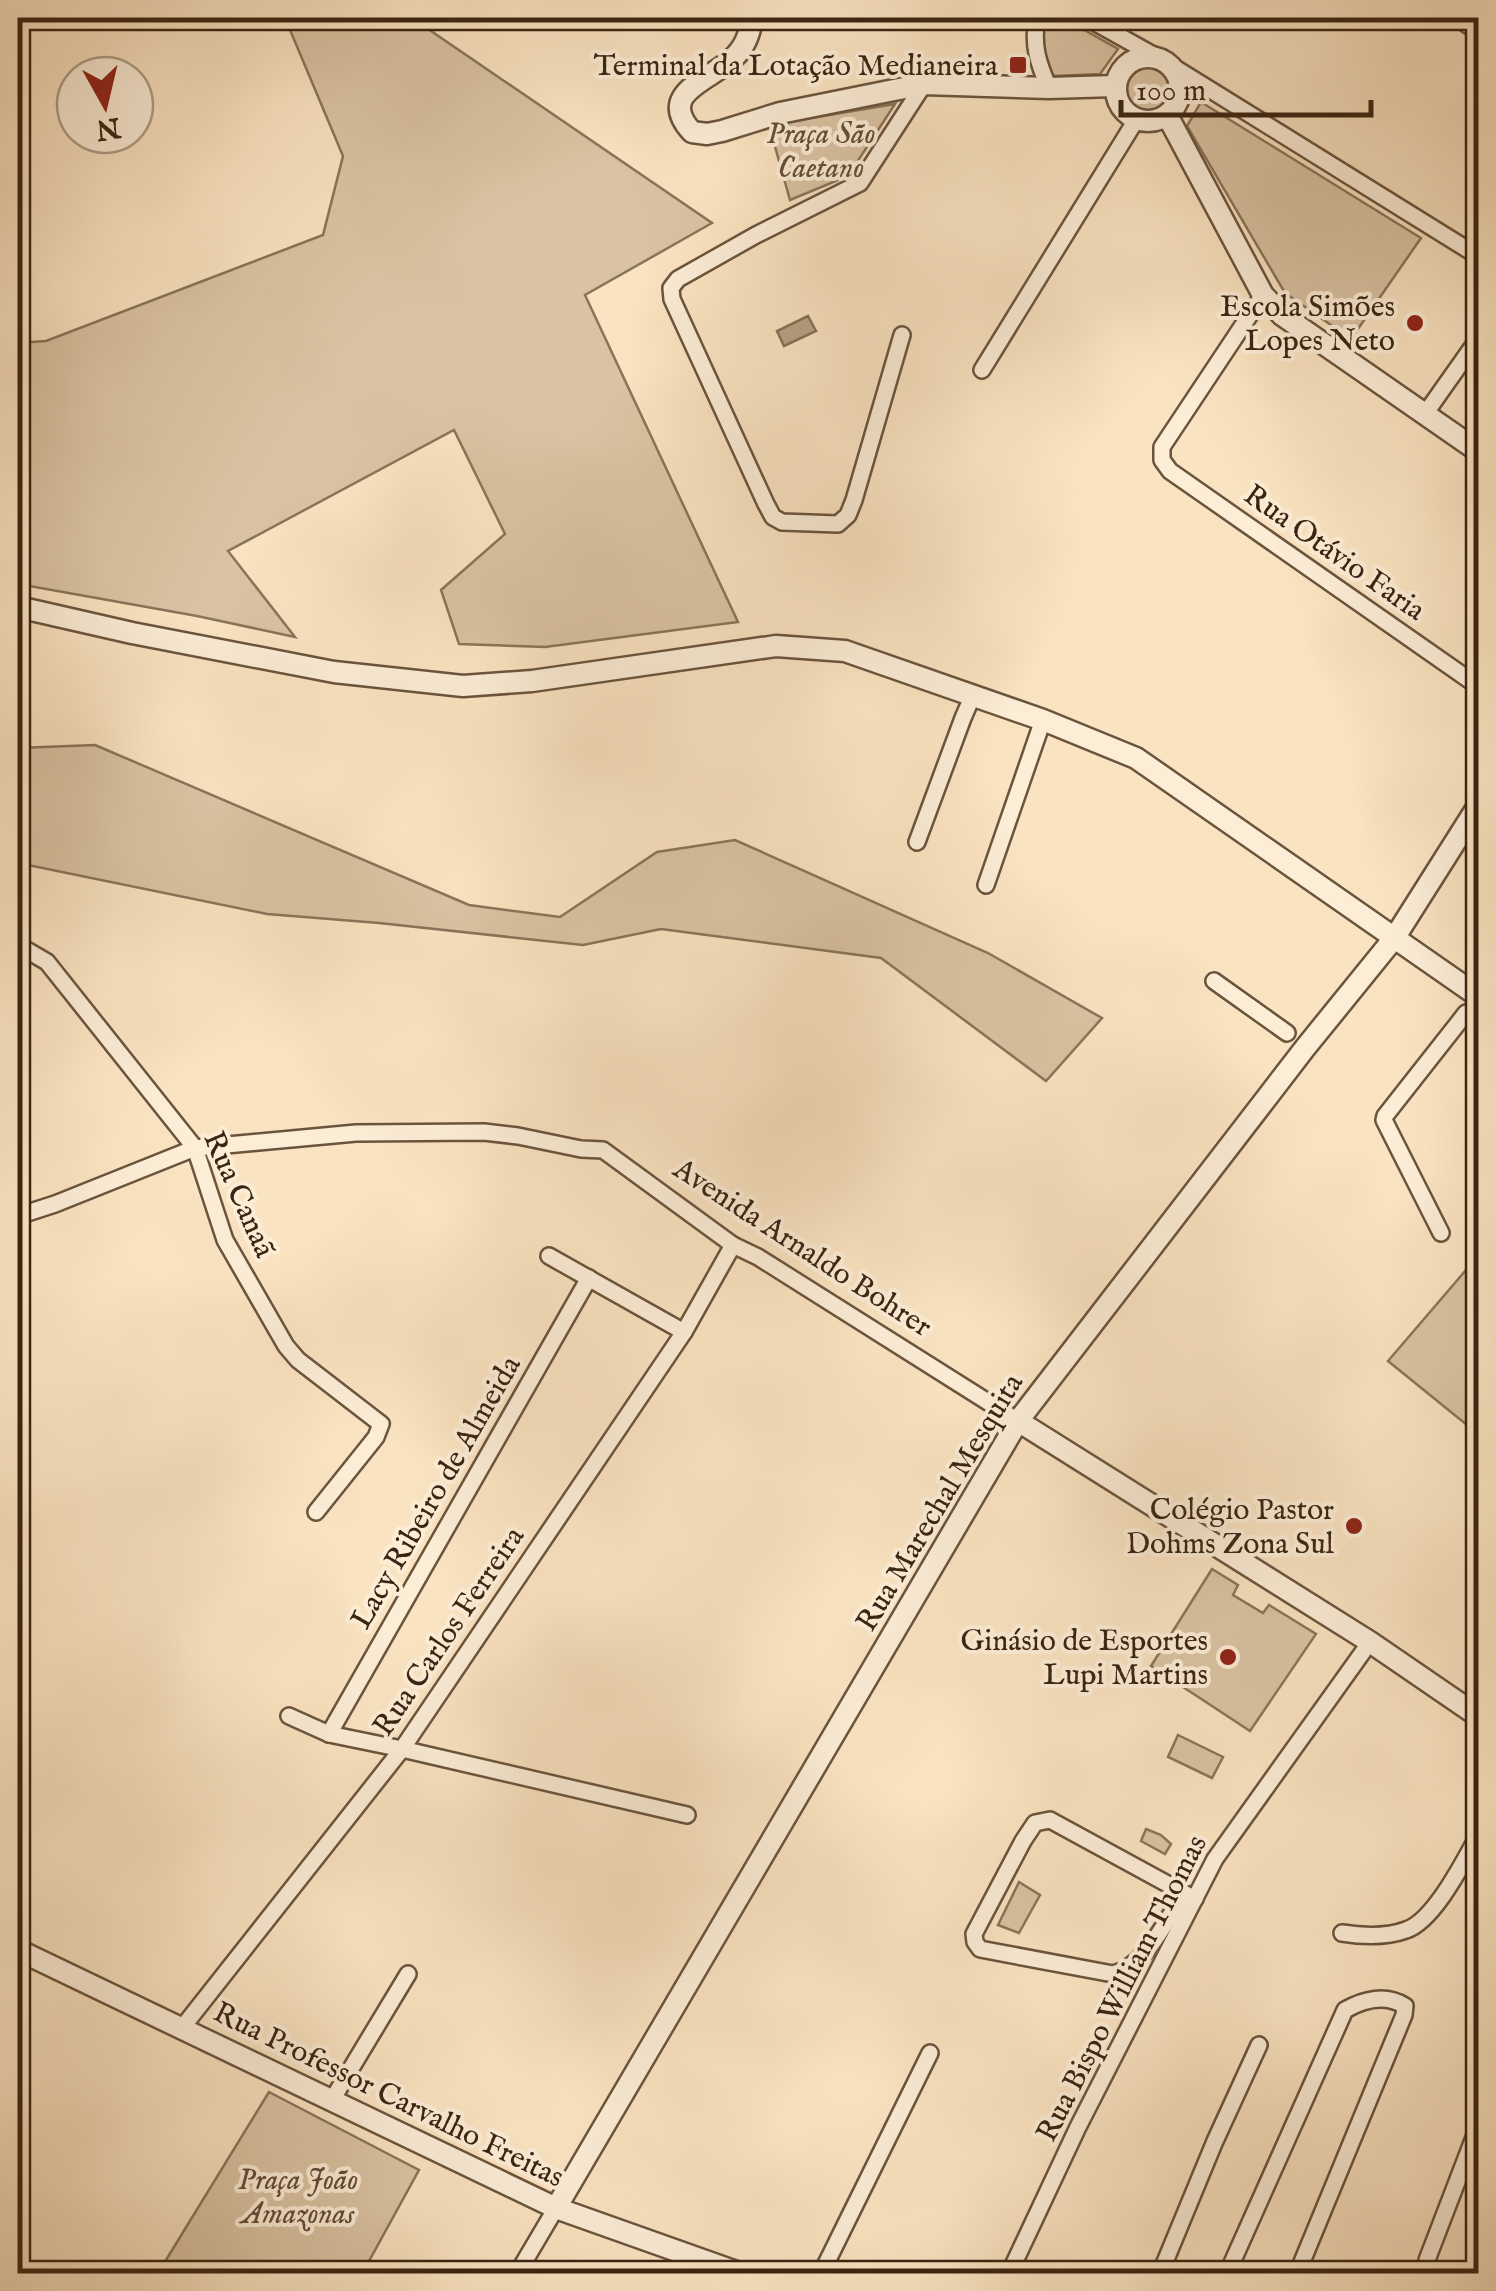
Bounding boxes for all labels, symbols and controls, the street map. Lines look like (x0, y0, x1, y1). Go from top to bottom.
place label: Terminal da Lotação Medianeira (593, 48, 998, 86)
marker: Terminal da Lotação Medianeira (1007, 54, 1029, 76)
north arrow (55, 55, 155, 155)
scale bar (1121, 55, 1371, 117)
text: 100 m (1136, 73, 1206, 111)
text: N (94, 108, 124, 146)
park label: Praça São Caetano (767, 116, 875, 188)
place label: Escola Simões Lopes Neto (1220, 289, 1395, 361)
marker: Escola Simões Lopes Neto (1404, 312, 1426, 334)
street label: Rua Otávio Faria (1236, 477, 1432, 630)
street label: Rua Canaã (194, 1126, 283, 1264)
street label: Avenida Arnaldo Bohrer (665, 1150, 938, 1346)
street label: Lacy Ribeiro de Almeida (343, 1350, 530, 1636)
street label: Rua Marechal Mesquita (849, 1367, 1033, 1639)
place label: Colégio Pastor Dohms Zona Sul (1126, 1492, 1335, 1564)
marker: Colégio Pastor Dohms Zona Sul (1343, 1515, 1365, 1537)
street label: Rua Carlos Ferreira (365, 1520, 534, 1744)
place label: Ginásio de Esportes Lupi Martins (960, 1623, 1208, 1695)
marker: Ginásio de Esportes Lupi Martins (1217, 1646, 1239, 1668)
street label: Rua Bispo William Thomas (1029, 1829, 1217, 2149)
street label: Rua Professor Carvalho Freitas (207, 1994, 569, 2197)
park label: Praça João Amazonas (238, 2162, 358, 2234)

